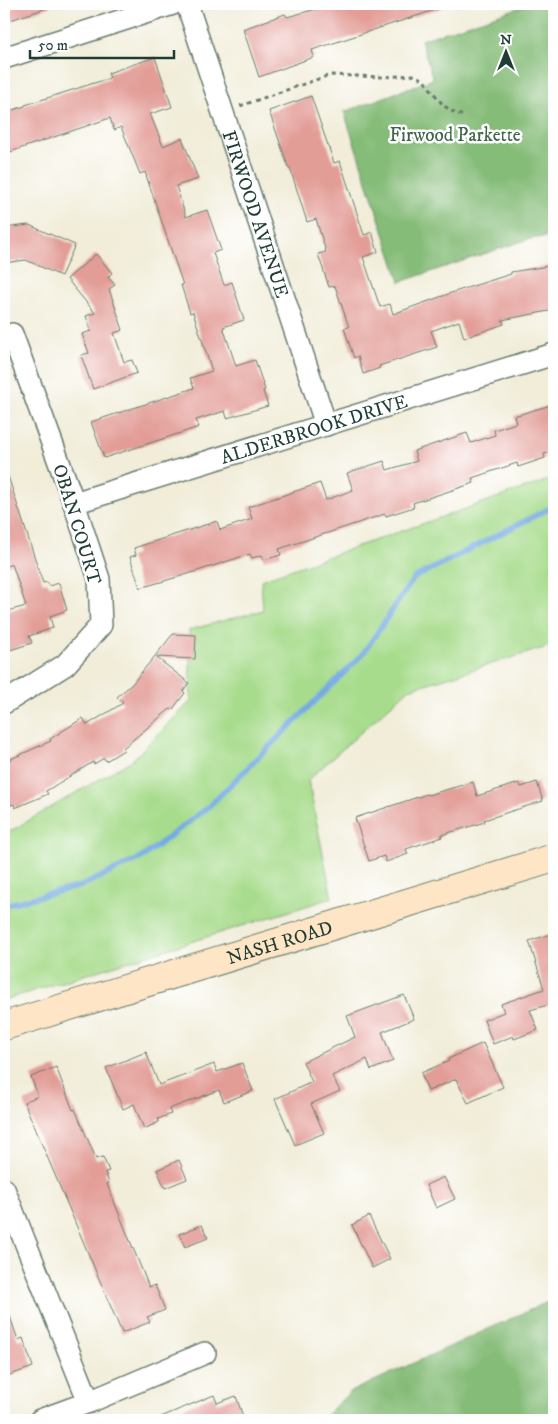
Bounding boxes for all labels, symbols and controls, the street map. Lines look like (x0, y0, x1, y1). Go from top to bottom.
scale bar (30, 28, 174, 60)
north arrow (480, 28, 530, 78)
text: N (500, 31, 512, 49)
text: 50 m (38, 36, 68, 55)
park label: Firwood Parkette (389, 124, 521, 147)
street label: FIRWOOD AVENUE (217, 128, 293, 301)
street label: ALDERBROOK DRIVE (218, 390, 410, 470)
street label: OBAN COURT (47, 461, 106, 588)
street label: NASH ROAD (224, 916, 336, 970)

